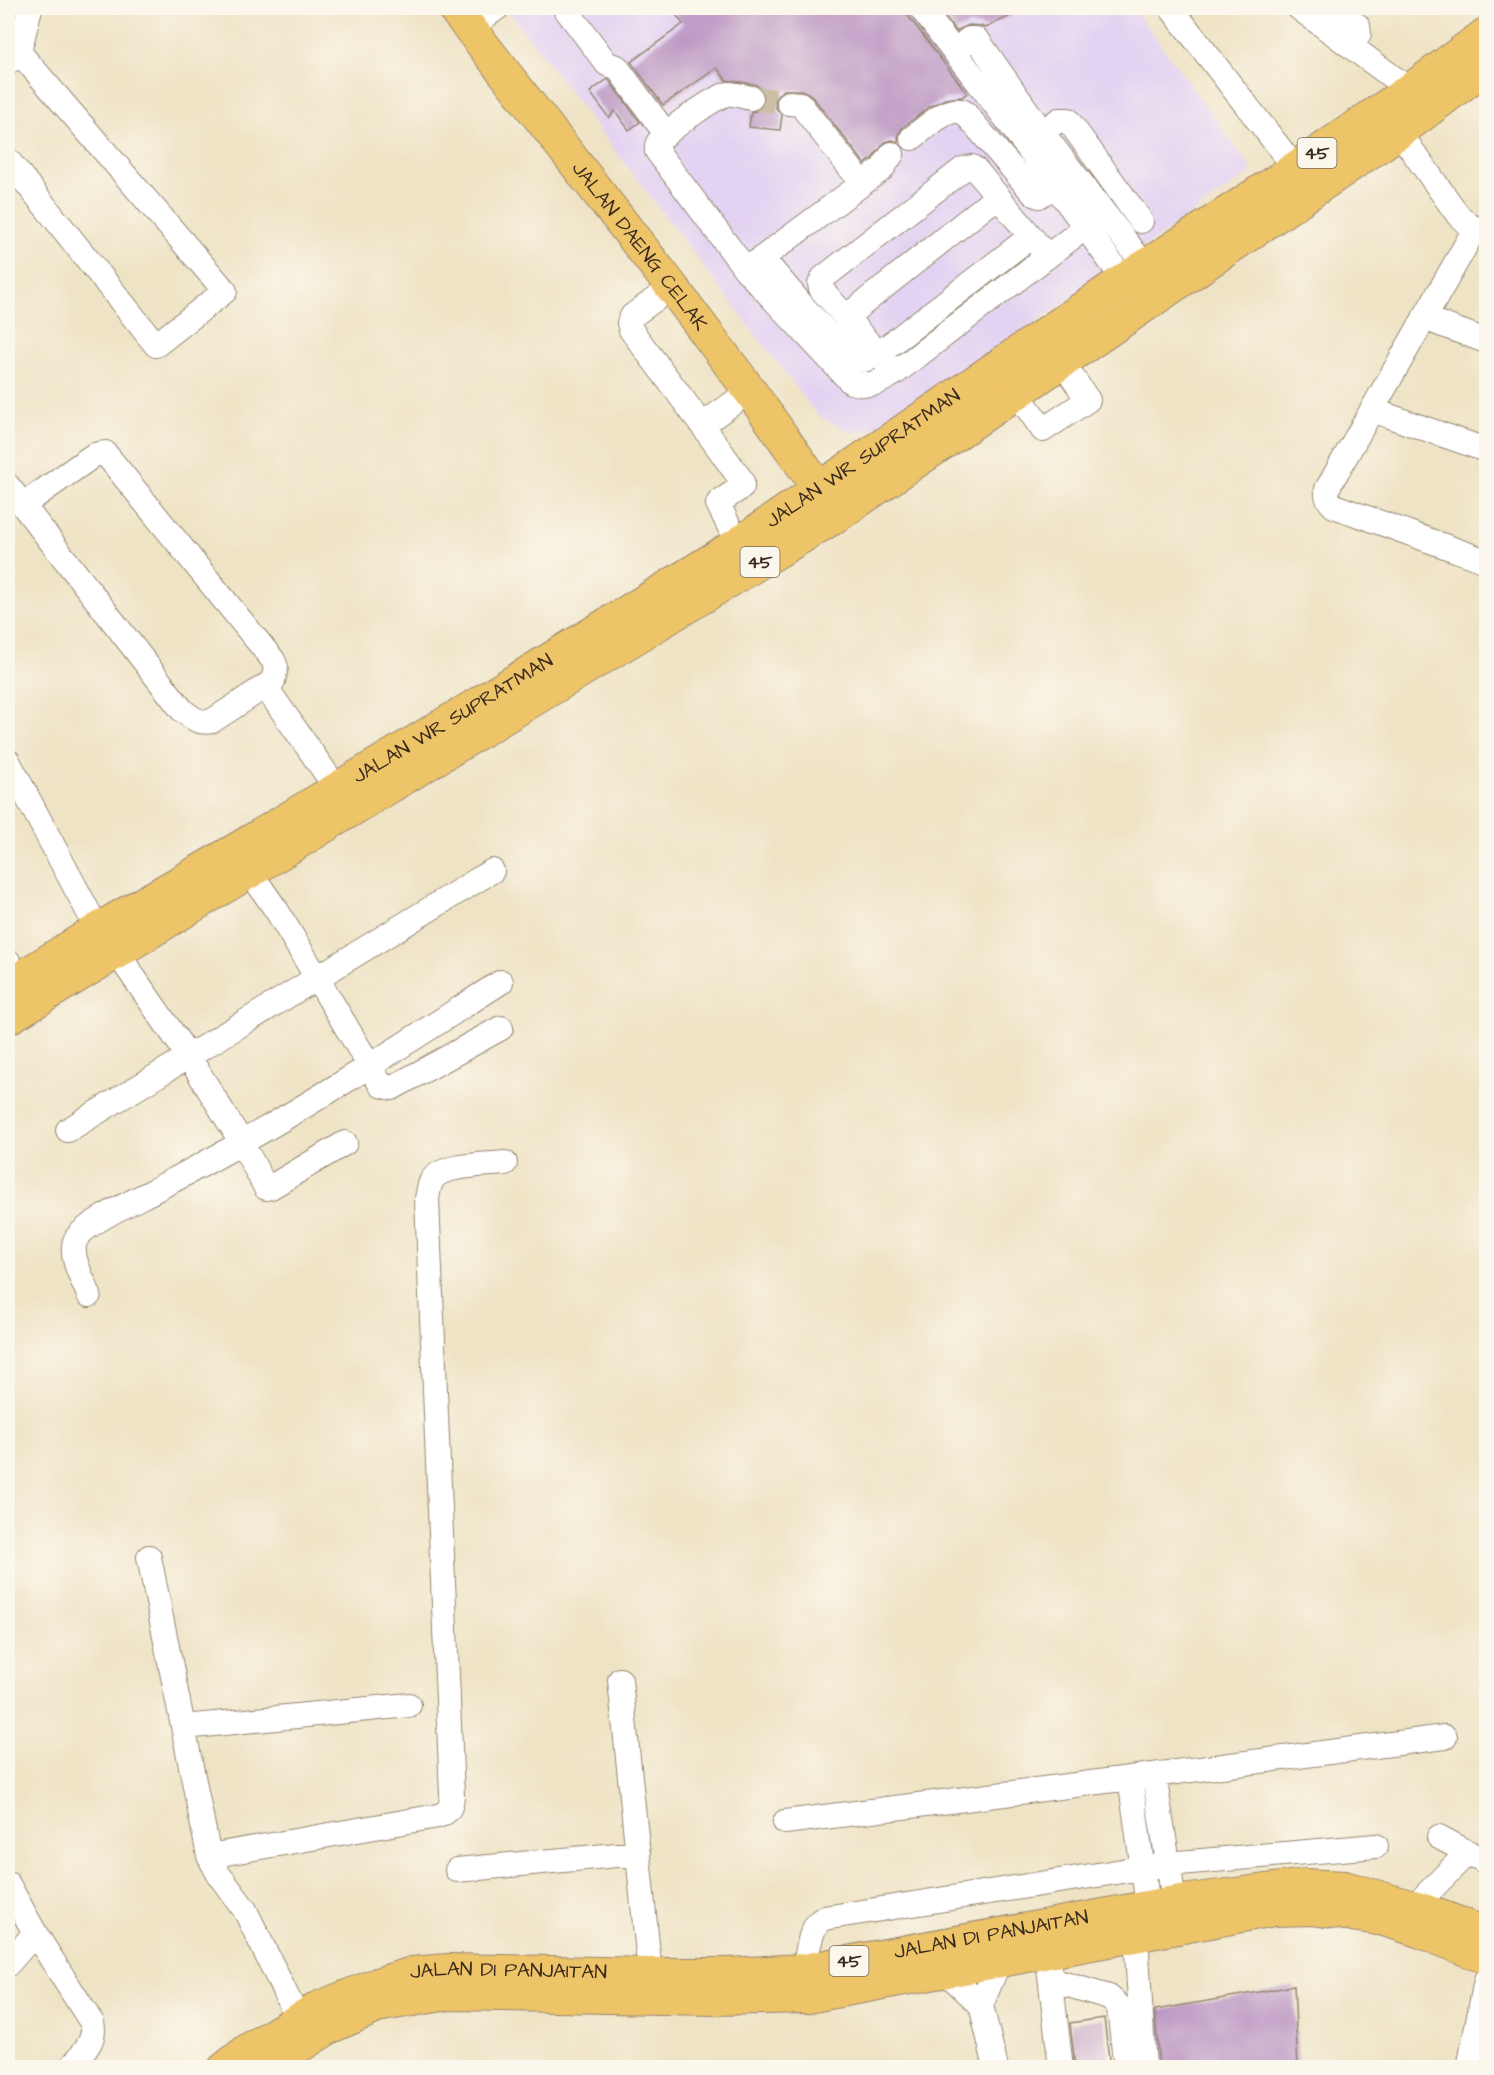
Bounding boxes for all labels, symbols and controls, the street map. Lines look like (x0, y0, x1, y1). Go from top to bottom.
road number: 45 (1298, 138, 1336, 168)
street label: JALAN DAENG CELAK (565, 156, 714, 337)
street label: JALAN WR SUPRATMAN (760, 382, 966, 535)
road number: 45 (740, 547, 780, 577)
street label: JALAN WR SUPRATMAN (347, 647, 558, 790)
street label: JALAN DI PANJAITAN (892, 1903, 1090, 1966)
road number: 45 (830, 1946, 868, 1976)
street label: JALAN DI PANJAITAN (409, 1955, 607, 1986)

